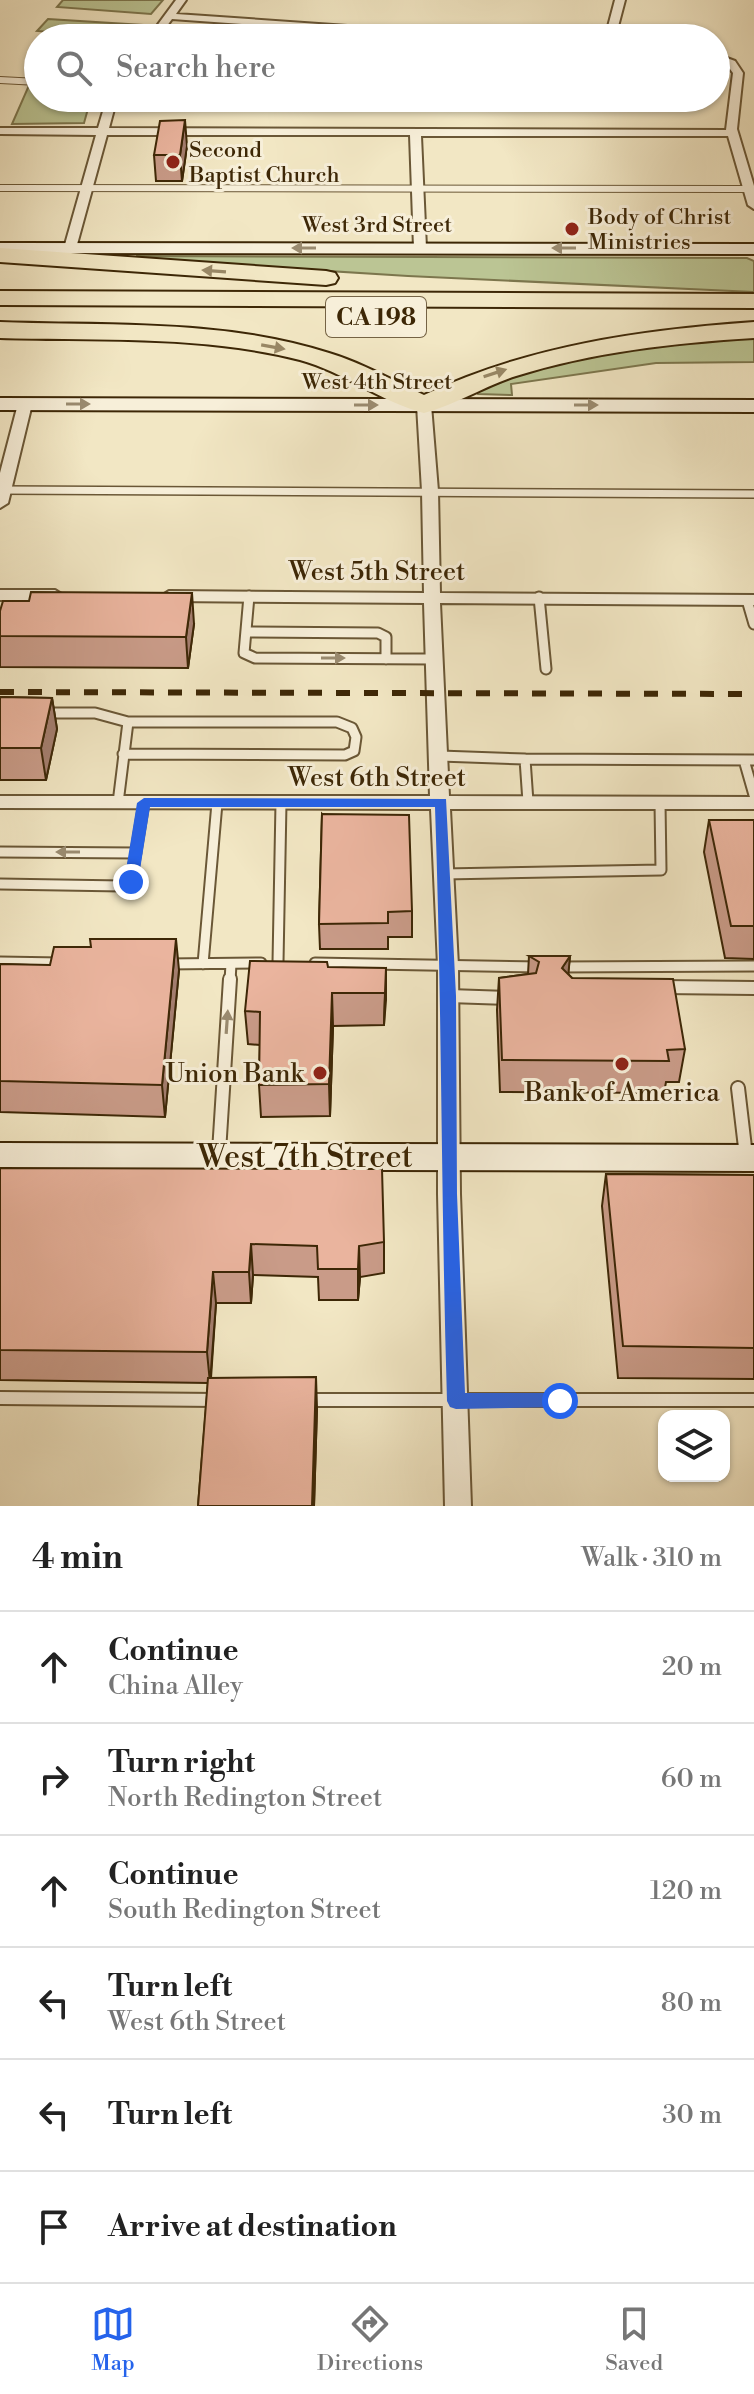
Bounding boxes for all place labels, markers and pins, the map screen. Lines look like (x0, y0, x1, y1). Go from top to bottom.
place label: Second Baptist Church (188, 137, 340, 189)
marker: Second Baptist Church (164, 153, 182, 171)
place label: Body of Christ Ministries (587, 204, 732, 256)
marker: Body of Christ Ministries (563, 220, 581, 238)
marker: Bank of America (613, 1055, 631, 1073)
place label: Union Bank (165, 1058, 305, 1090)
marker: Union Bank (311, 1064, 329, 1082)
place label: Bank of America (523, 1077, 720, 1109)

